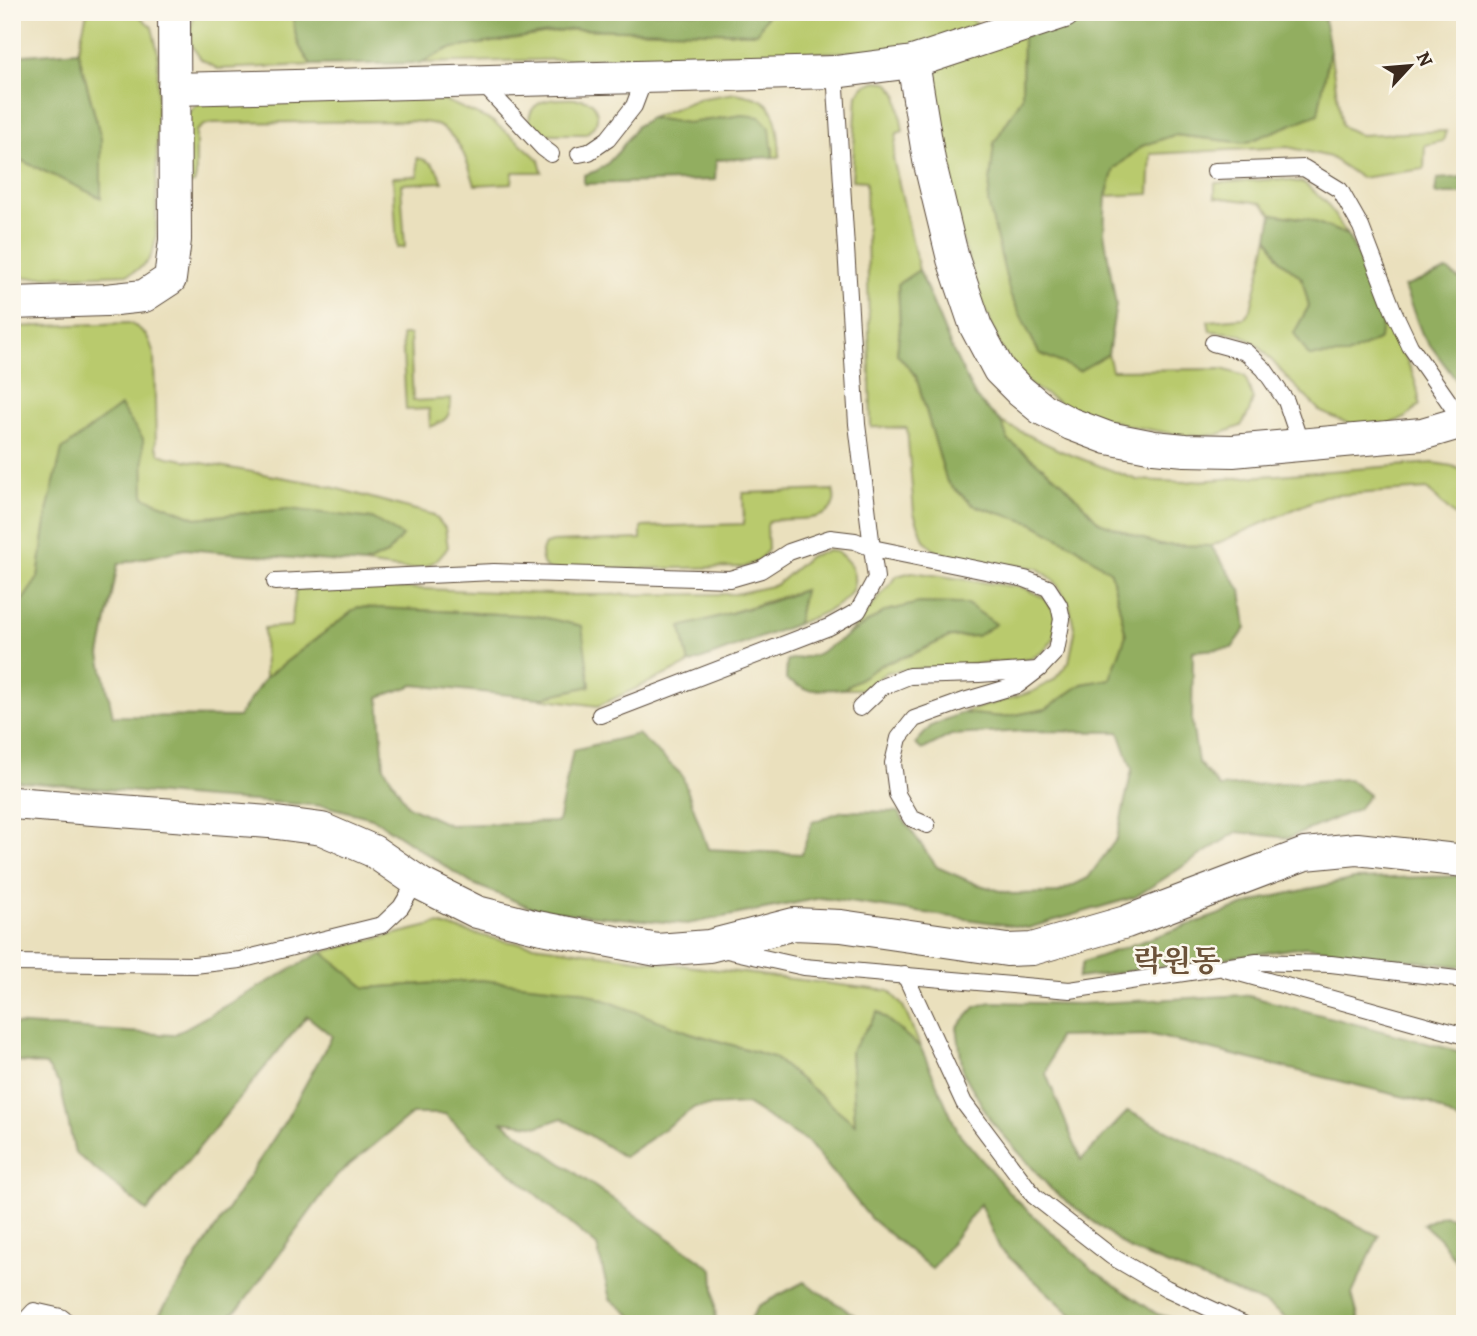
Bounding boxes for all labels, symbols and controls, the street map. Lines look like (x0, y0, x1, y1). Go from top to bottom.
north arrow (1376, 32, 1446, 102)
text: N (1410, 47, 1439, 71)
district label: 락원동 (1134, 941, 1220, 981)

